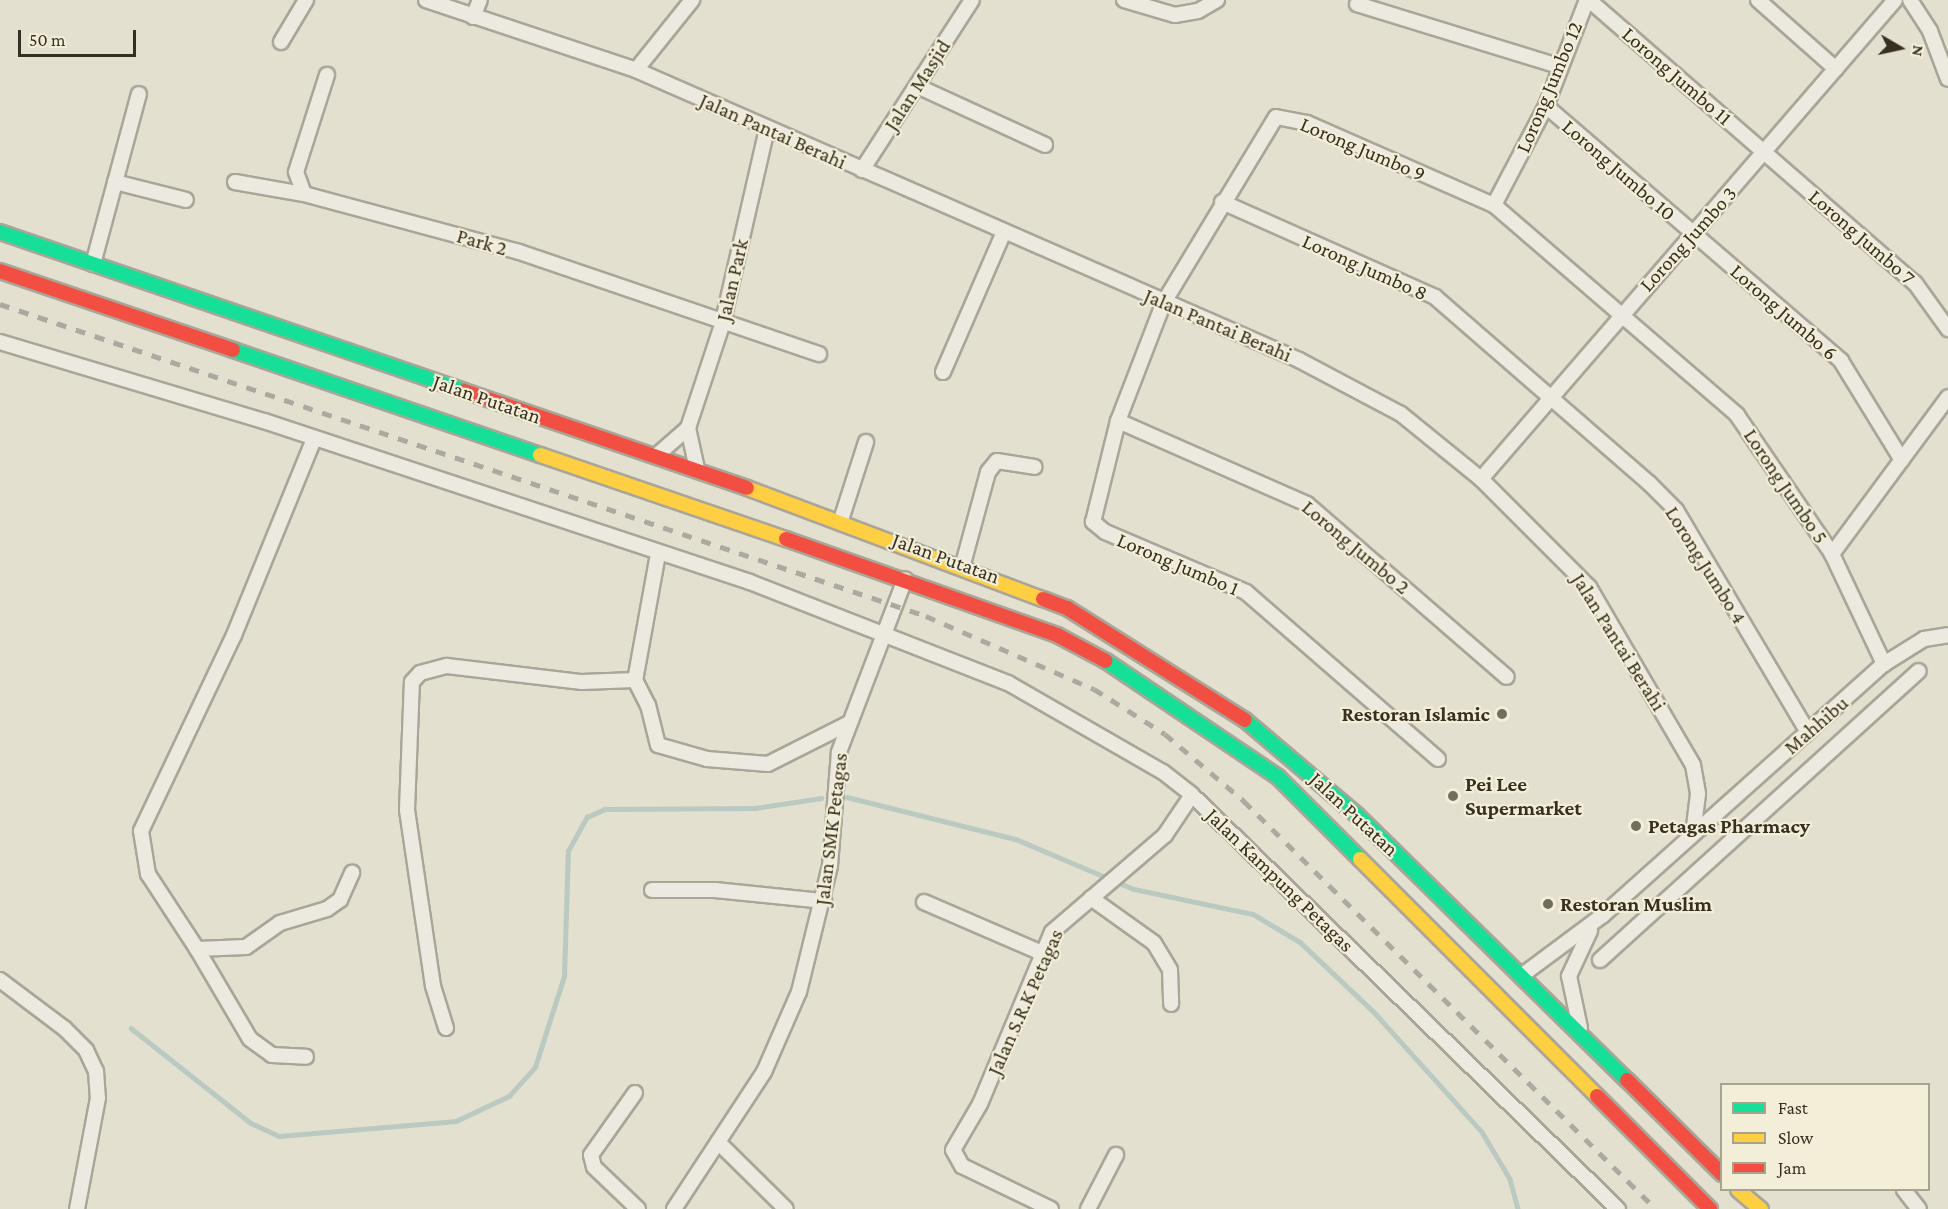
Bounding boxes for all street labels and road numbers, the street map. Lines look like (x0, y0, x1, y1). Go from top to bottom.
street label: Lorong Jumbo 12 (1510, 18, 1588, 156)
street label: Lorong Jumbo 11 (1617, 22, 1737, 130)
street label: Jalan Masjid (878, 35, 956, 135)
street label: Jalan Pantai Berahi (696, 87, 850, 175)
street label: Lorong Jumbo 9 (1296, 111, 1430, 187)
street label: Lorong Jumbo 10 (1557, 114, 1681, 226)
street label: Lorong Jumbo 3 (1634, 181, 1742, 297)
street label: Lorong Jumbo 7 (1804, 184, 1920, 290)
street label: Park 2 (454, 223, 510, 261)
street label: Lorong Jumbo 8 (1298, 228, 1432, 306)
street label: Jalan Park (710, 236, 754, 324)
street label: Lorong Jumbo 6 (1725, 259, 1843, 365)
street label: Jalan Pantai Berahi (1140, 283, 1296, 367)
street label: Jalan Putatan (430, 369, 544, 429)
street label: Lorong Jumbo 5 (1738, 424, 1834, 548)
street label: Lorong Jumbo 2 (1297, 495, 1415, 599)
street label: Lorong Jumbo 4 (1660, 502, 1752, 628)
street label: Jalan Putatan (889, 527, 1003, 589)
street label: Lorong Jumbo 1 (1113, 527, 1243, 601)
street label: Jalan Pantai Berahi (1566, 568, 1672, 716)
street label: Mahhibu (1779, 690, 1853, 760)
street label: Jalan SMK Petagas (809, 751, 853, 907)
street label: Jalan Putatan (1304, 766, 1404, 862)
street label: Jalan Kampung Petagas (1201, 803, 1359, 957)
street label: Jalan S.R.K Petagas (982, 925, 1068, 1079)

